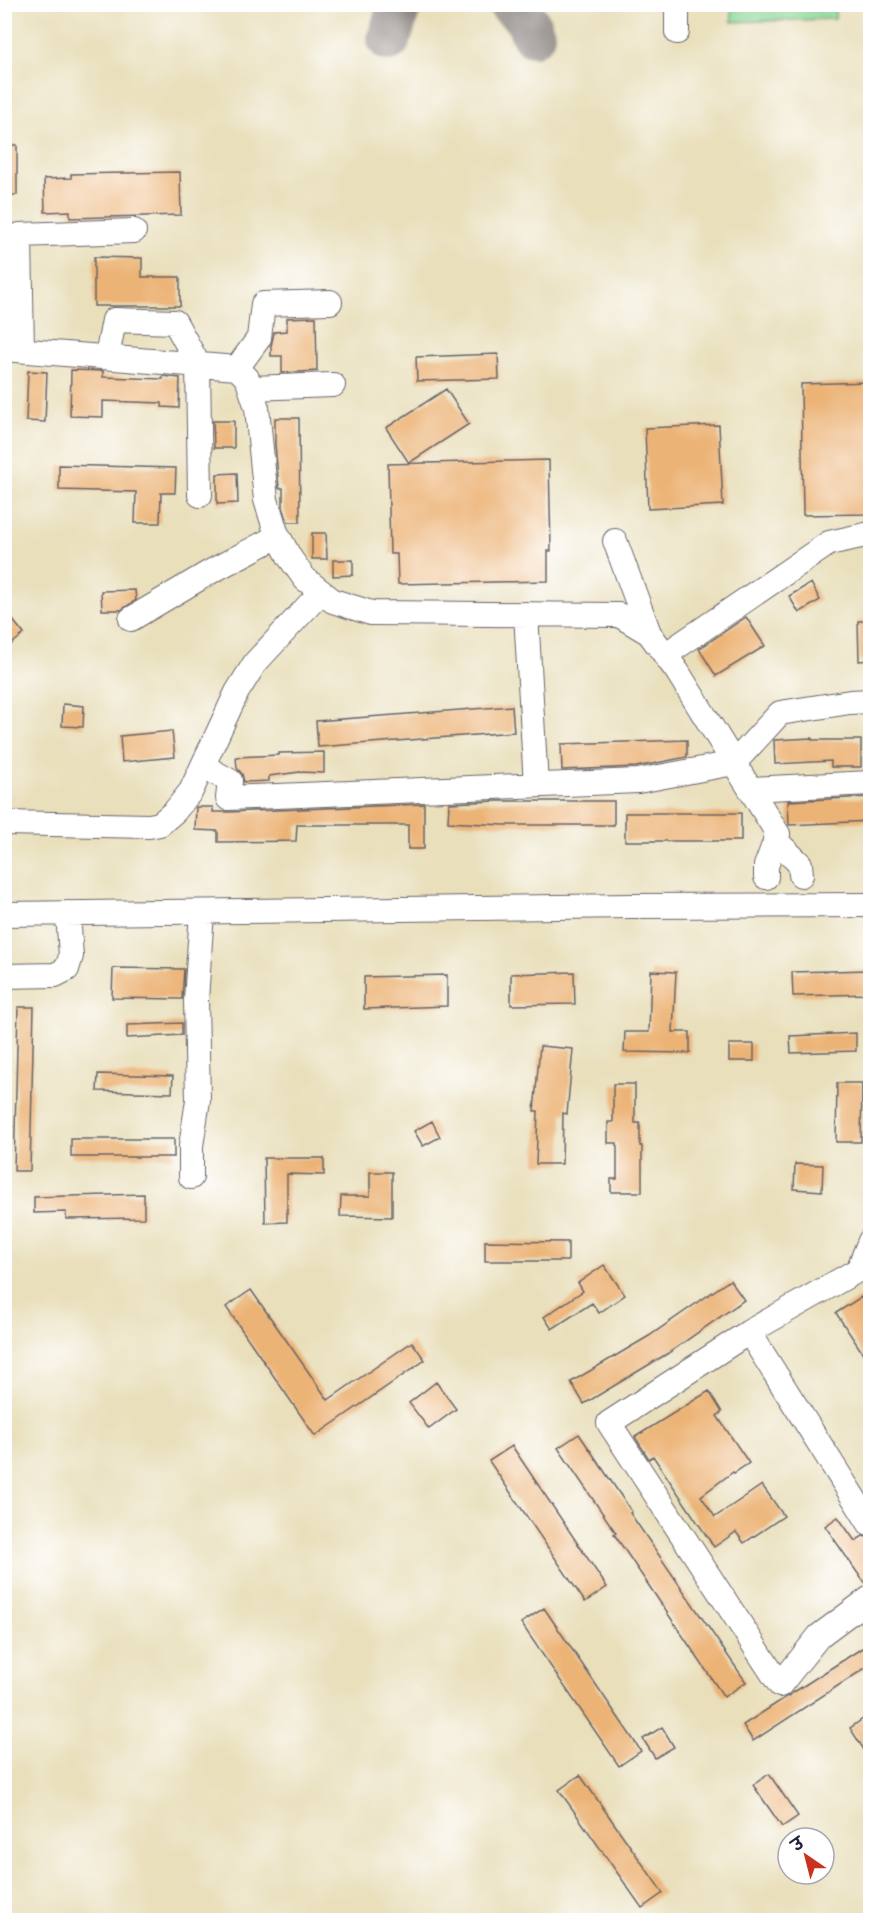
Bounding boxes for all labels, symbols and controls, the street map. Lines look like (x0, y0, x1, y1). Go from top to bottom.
north arrow (776, 1826, 836, 1886)
text: उ (787, 1833, 809, 1857)

